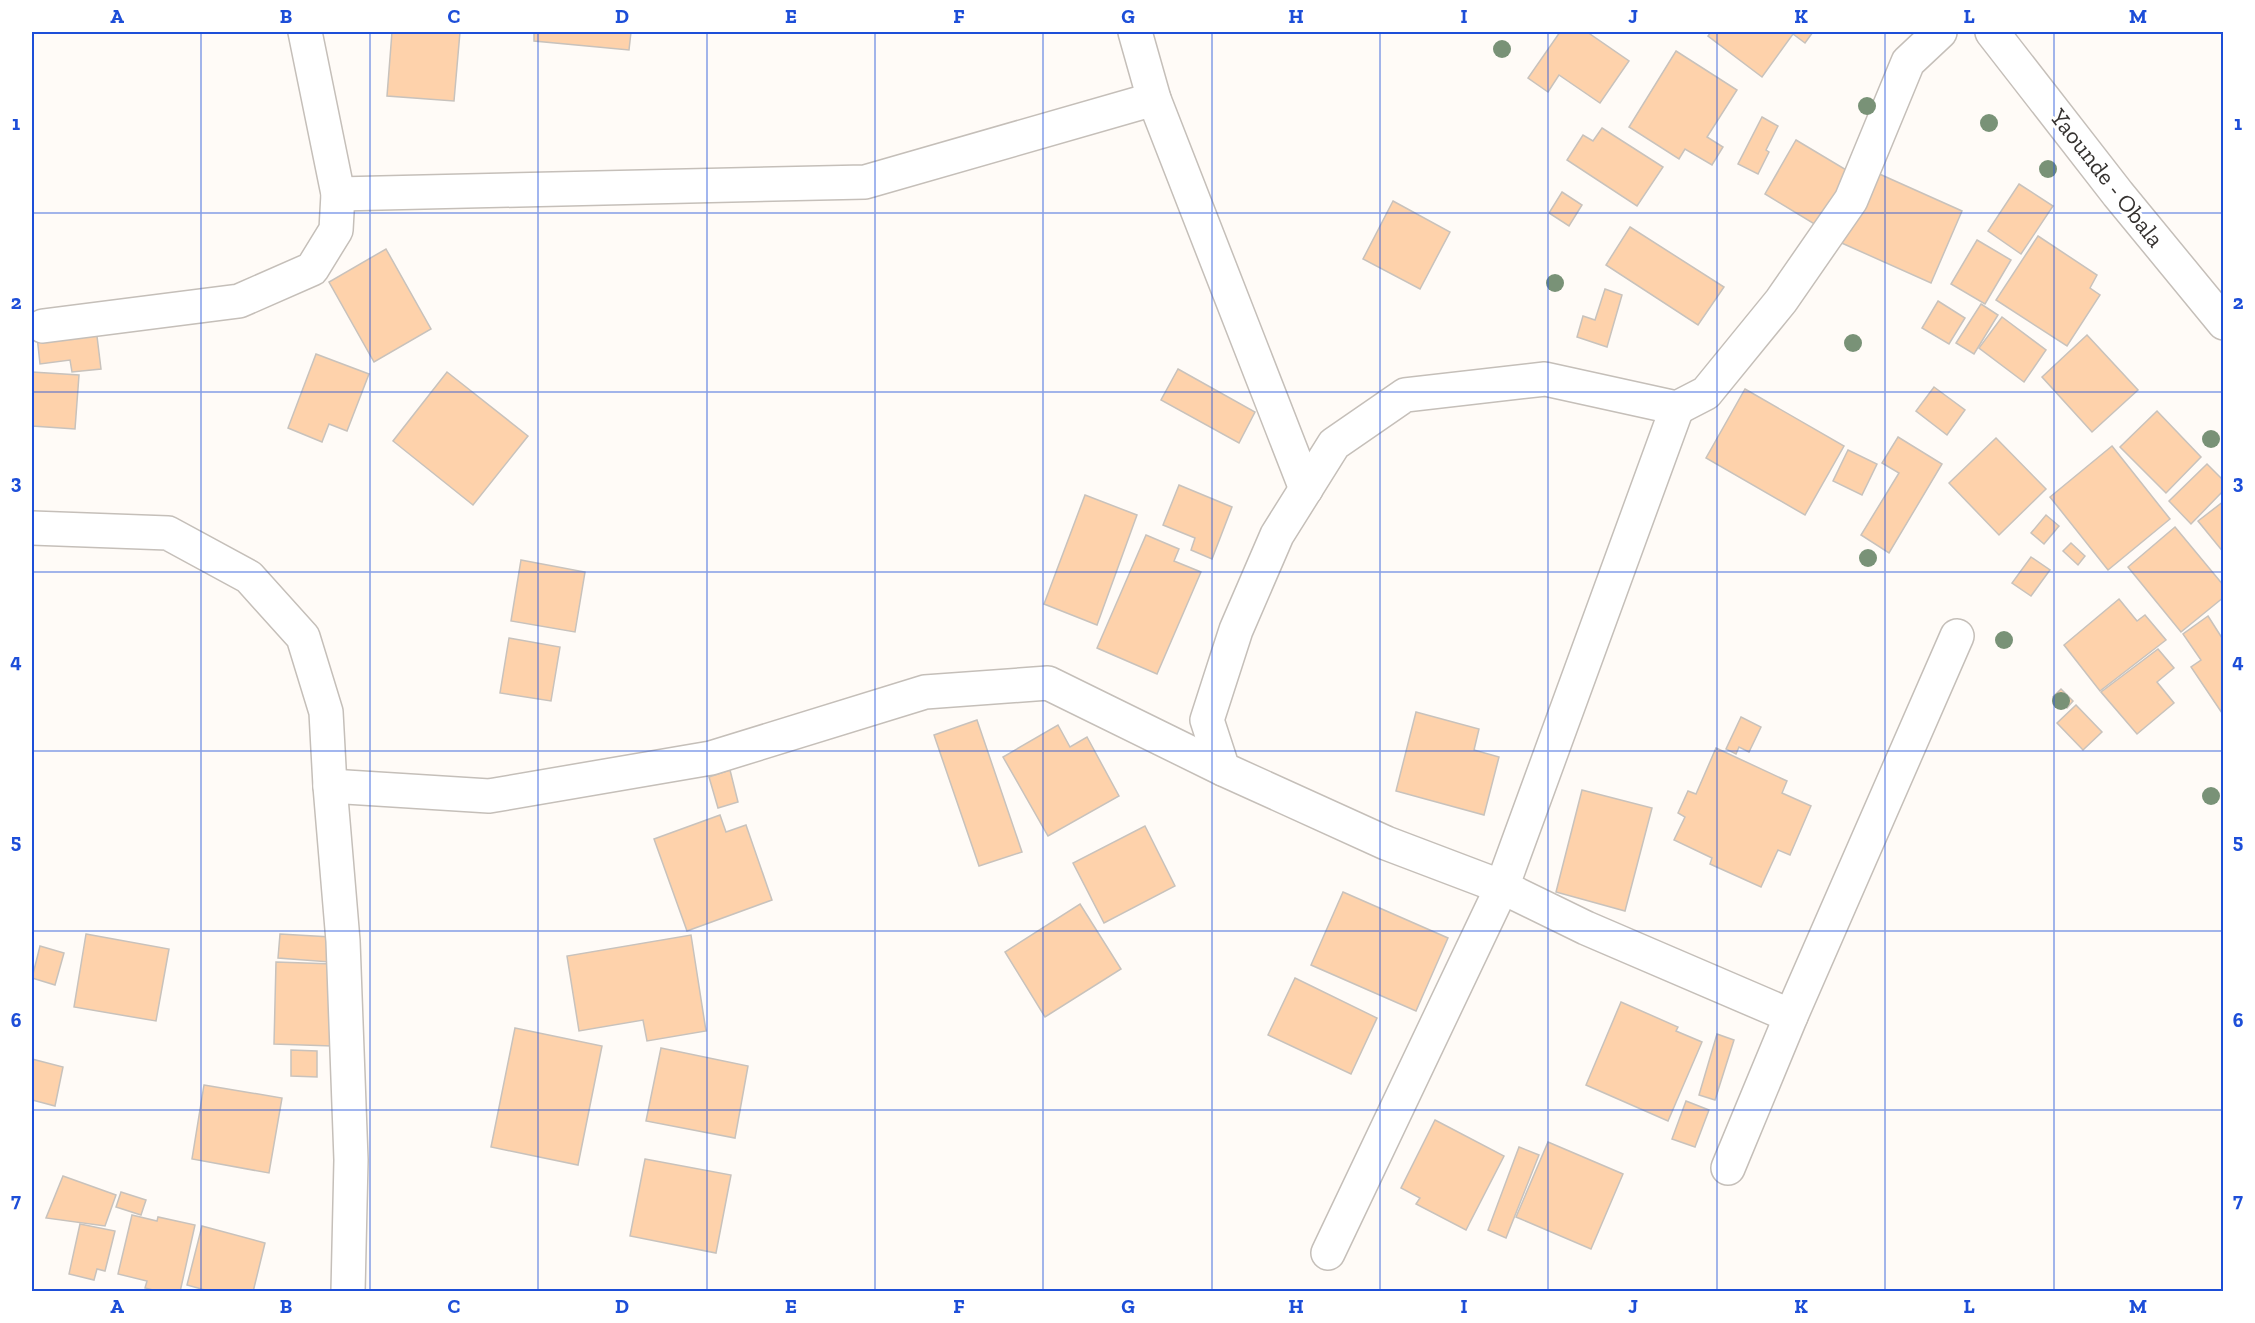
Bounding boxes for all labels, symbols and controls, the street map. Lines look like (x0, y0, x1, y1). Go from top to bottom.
text: A (110, 4, 124, 28)
text: B (280, 4, 292, 28)
text: C (448, 4, 461, 28)
text: D (615, 4, 629, 28)
text: E (785, 4, 797, 28)
text: F (953, 4, 965, 28)
text: G (1121, 4, 1135, 28)
text: H (1288, 4, 1304, 28)
text: I (1460, 4, 1468, 28)
text: J (1628, 4, 1638, 28)
text: K (1794, 4, 1808, 28)
text: L (1963, 4, 1975, 28)
text: M (2129, 4, 2147, 28)
street label: Yaounde - Obala (2044, 102, 2171, 253)
text: 1 (12, 111, 20, 135)
text: 1 (2234, 111, 2242, 135)
text: 2 (11, 290, 22, 314)
text: 2 (2233, 290, 2244, 314)
text: 3 (11, 470, 22, 494)
text: 3 (2233, 470, 2244, 494)
text: 4 (10, 649, 22, 673)
text: 4 (2232, 649, 2244, 673)
text: 5 (11, 829, 21, 853)
text: 5 (2233, 829, 2243, 853)
text: 6 (11, 1008, 22, 1032)
text: 6 (2233, 1008, 2244, 1032)
text: 7 (11, 1188, 21, 1212)
text: 7 (2233, 1188, 2243, 1212)
text: A (110, 1294, 124, 1318)
text: B (280, 1294, 292, 1318)
text: C (448, 1294, 461, 1318)
text: D (615, 1294, 629, 1318)
text: E (785, 1294, 797, 1318)
text: F (953, 1294, 965, 1318)
text: G (1121, 1294, 1135, 1318)
text: H (1288, 1294, 1304, 1318)
text: I (1460, 1294, 1468, 1318)
text: J (1628, 1294, 1638, 1318)
text: K (1794, 1294, 1808, 1318)
text: L (1963, 1294, 1975, 1318)
text: M (2129, 1294, 2147, 1318)

